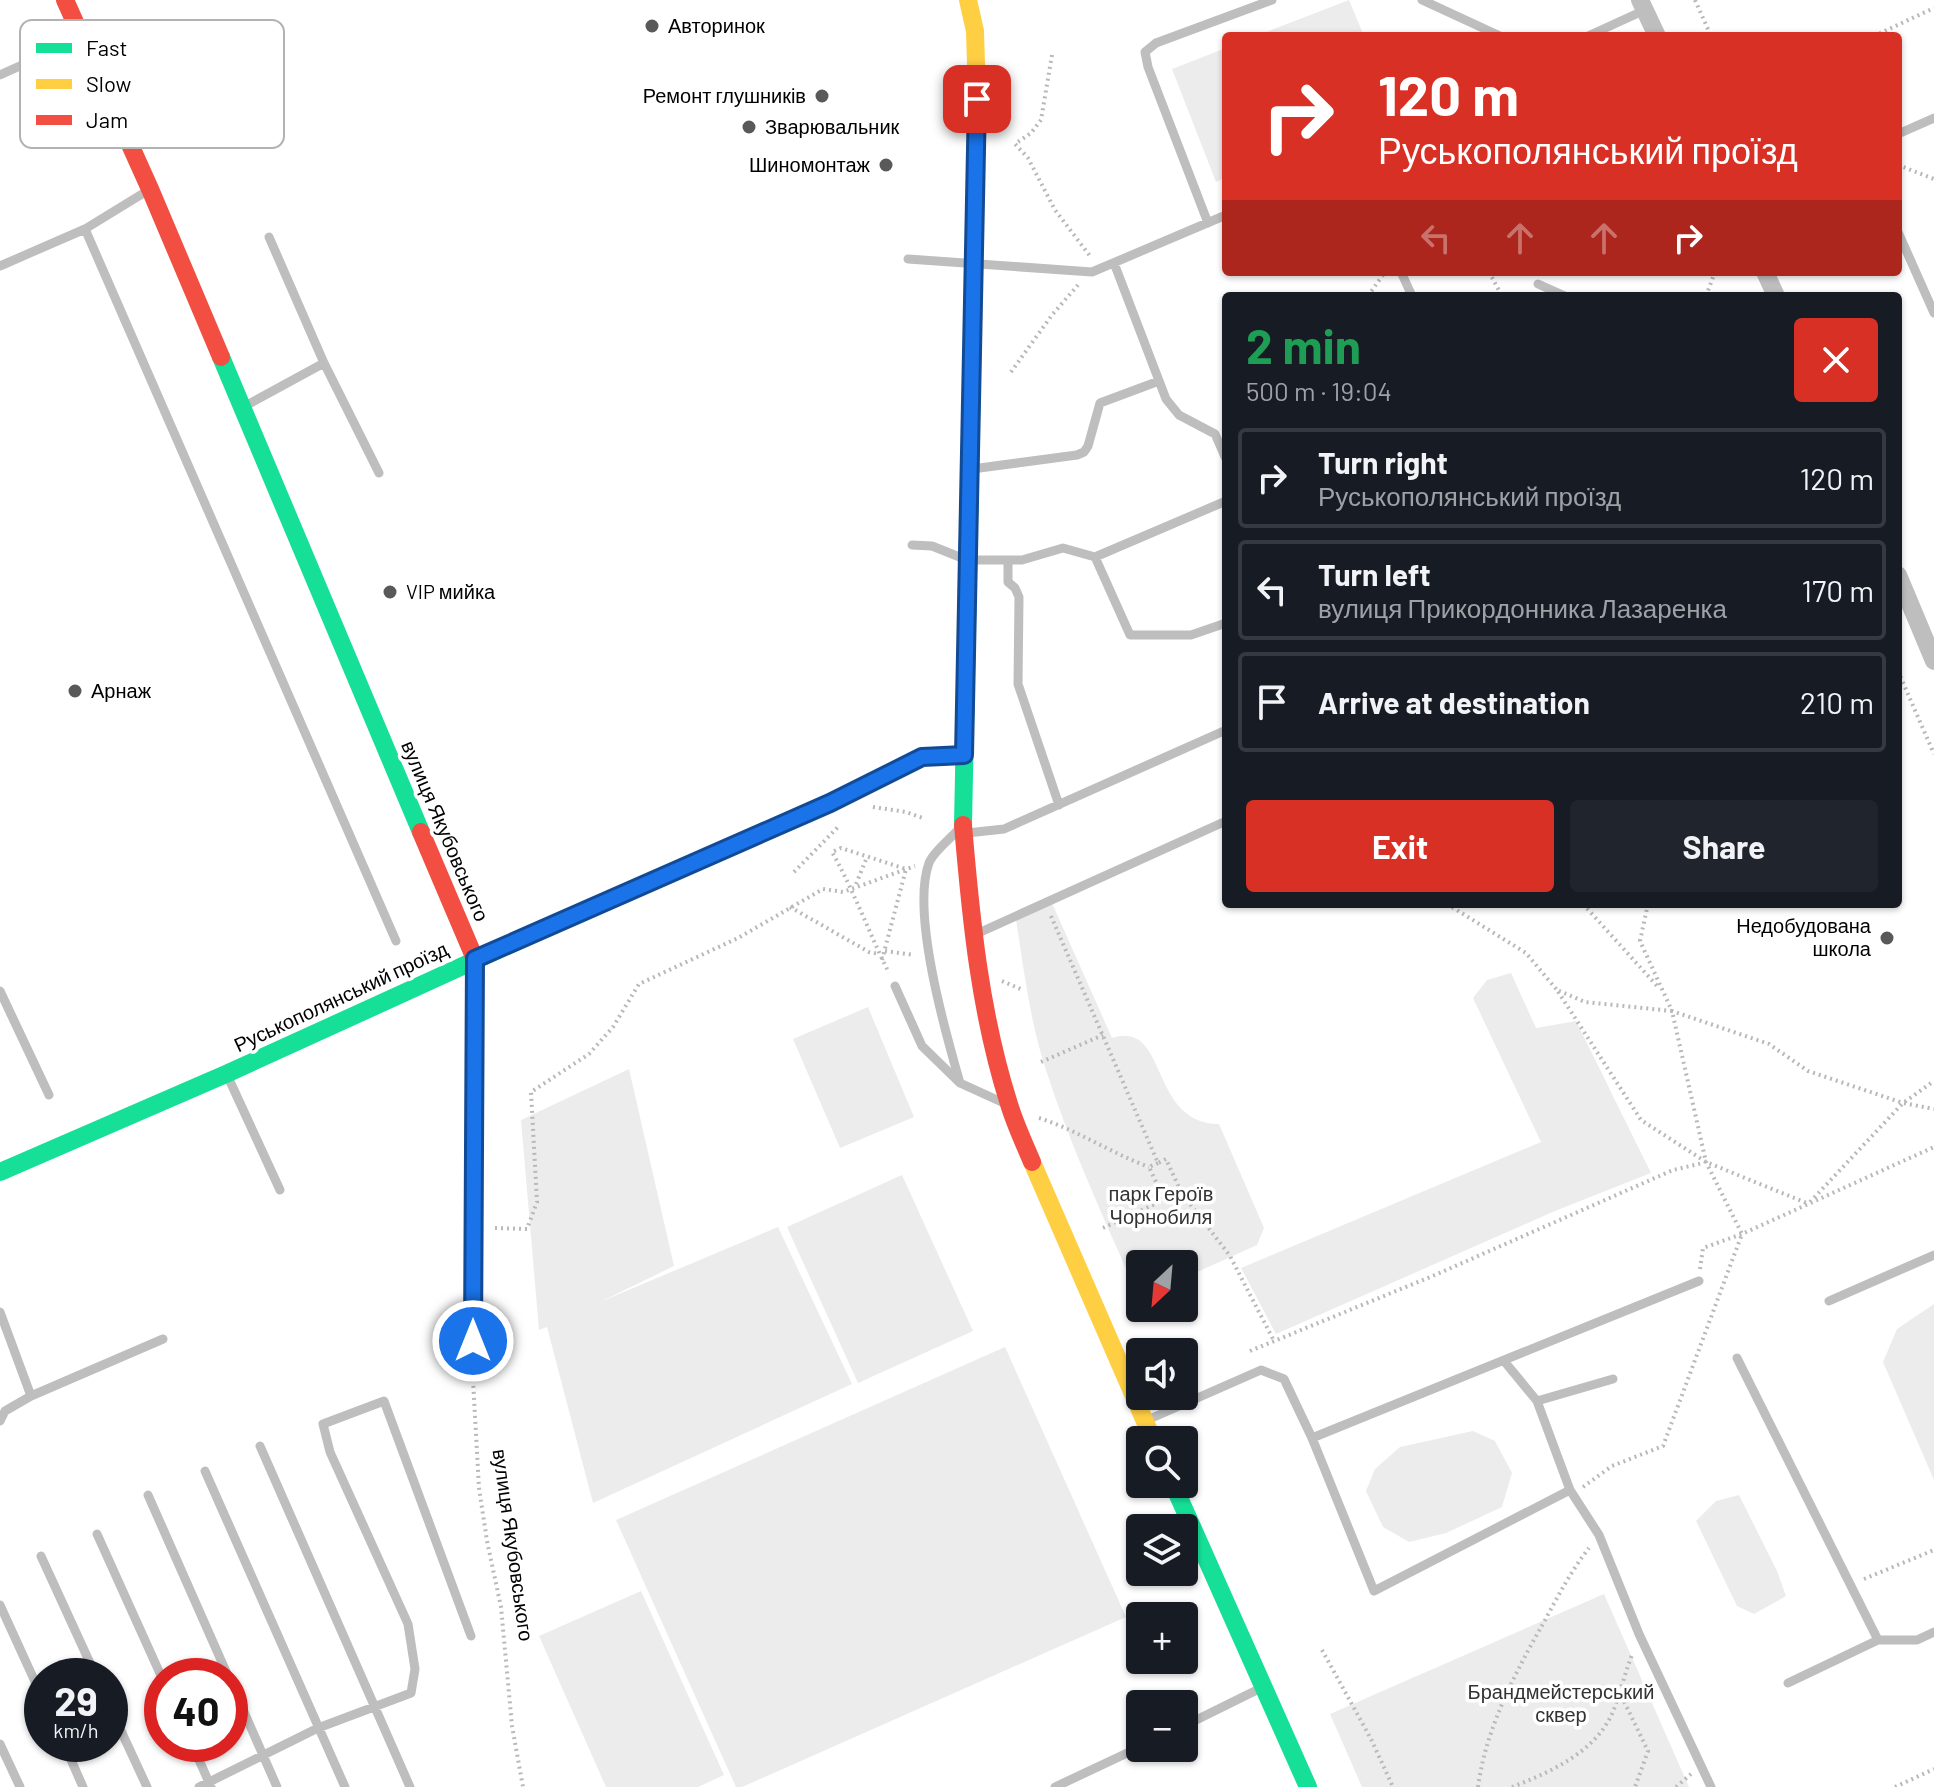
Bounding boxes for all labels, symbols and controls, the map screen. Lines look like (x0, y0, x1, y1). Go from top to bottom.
place label: Авторинок (668, 13, 765, 37)
marker: Авторинок (643, 17, 661, 35)
legend (20, 20, 284, 148)
text: Fast (86, 34, 128, 60)
text: 120 m (1378, 60, 1519, 127)
icon: right (1246, 64, 1350, 168)
pin (943, 65, 1011, 133)
text: Slow (86, 70, 131, 96)
icon: arrive (955, 77, 999, 121)
place label: Ремонт глушників (643, 83, 806, 107)
marker: Ремонт глушників (813, 87, 831, 105)
text: Jam (86, 106, 128, 132)
place label: Зварювальник (765, 114, 900, 138)
marker: Зварювальник (740, 118, 758, 136)
text: Руськополянський проїзд (1378, 128, 1798, 171)
place label: Шиномонтаж (749, 152, 871, 176)
marker: Шиномонтаж (877, 156, 895, 174)
icon: left (1414, 216, 1458, 260)
icon: ahead (1498, 216, 1542, 260)
icon: ahead (1582, 216, 1626, 260)
icon: right (1666, 216, 1710, 260)
text: 2 min (1246, 316, 1361, 374)
button: close (1794, 318, 1878, 402)
text: 500 m · 19:04 (1246, 375, 1392, 406)
text: Turn right (1318, 444, 1448, 480)
icon: right (1250, 456, 1294, 500)
text: 120 m (1800, 460, 1874, 496)
text: Руськополянський проїзд (1318, 480, 1621, 511)
text: Turn left (1318, 556, 1431, 592)
icon: left (1250, 568, 1294, 612)
text: 170 m (1802, 572, 1874, 608)
place label: VIP мийка (406, 579, 496, 603)
marker: VIP мийка (381, 583, 399, 601)
text: вулиця Прикордонника Лазаренка (1318, 592, 1727, 623)
place label: Арнаж (91, 678, 152, 702)
icon: arrive (1250, 680, 1294, 724)
marker: Арнаж (66, 682, 84, 700)
text: Arrive at destination (1318, 684, 1590, 720)
text: 210 m (1800, 684, 1874, 720)
street label: вулиця Якубовського (397, 737, 495, 925)
button: Exit (1246, 800, 1554, 892)
button: Share (1570, 800, 1878, 892)
place label: Недобудована школа (1736, 913, 1872, 960)
marker: Недобудована школа (1878, 929, 1896, 947)
street label: Руськополянський проїзд (230, 936, 452, 1056)
park label: парк Героїв Чорнобиля (1109, 1181, 1213, 1228)
north arrow (1126, 1250, 1198, 1322)
map controls (1126, 1250, 1198, 1762)
position arrow (431, 1299, 515, 1383)
button: sound (1126, 1338, 1198, 1410)
button: search (1126, 1426, 1198, 1498)
street label: вулиця Якубовського (489, 1447, 539, 1643)
button: layers (1126, 1514, 1198, 1586)
button: + (1126, 1602, 1198, 1674)
speed limit sign: 40 (144, 1658, 248, 1762)
text: 29 (54, 1676, 98, 1724)
park label: Брандмейстерський сквер (1468, 1679, 1654, 1726)
button: − (1126, 1690, 1198, 1762)
text: km/h (53, 1718, 99, 1742)

